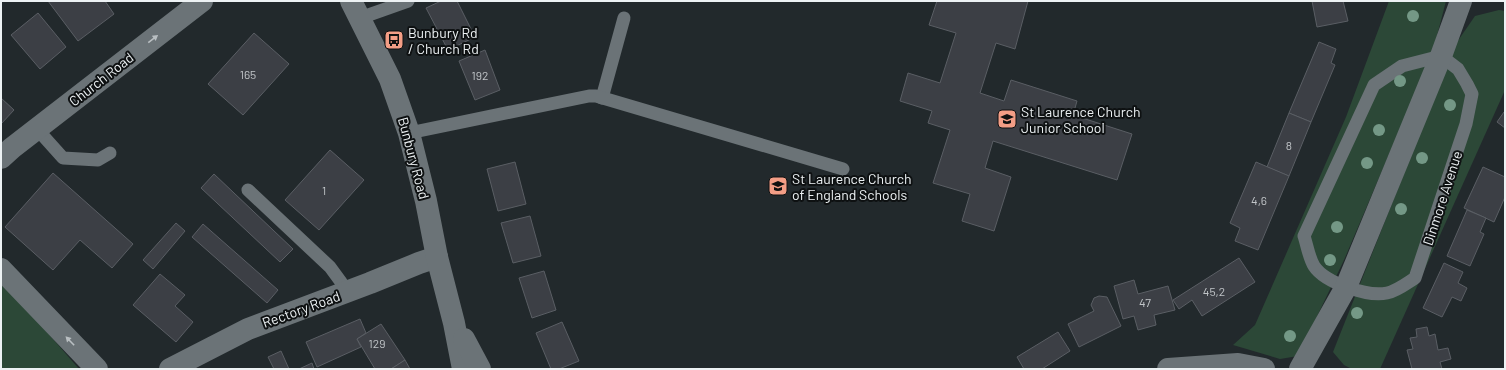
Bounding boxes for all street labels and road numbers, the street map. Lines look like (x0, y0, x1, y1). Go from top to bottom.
street label: Church Road (65, 49, 137, 109)
street label: Bunbury Road (395, 115, 433, 201)
street label: Dinmore Avenue (1419, 148, 1465, 248)
street label: Rectory Road (260, 287, 342, 331)

